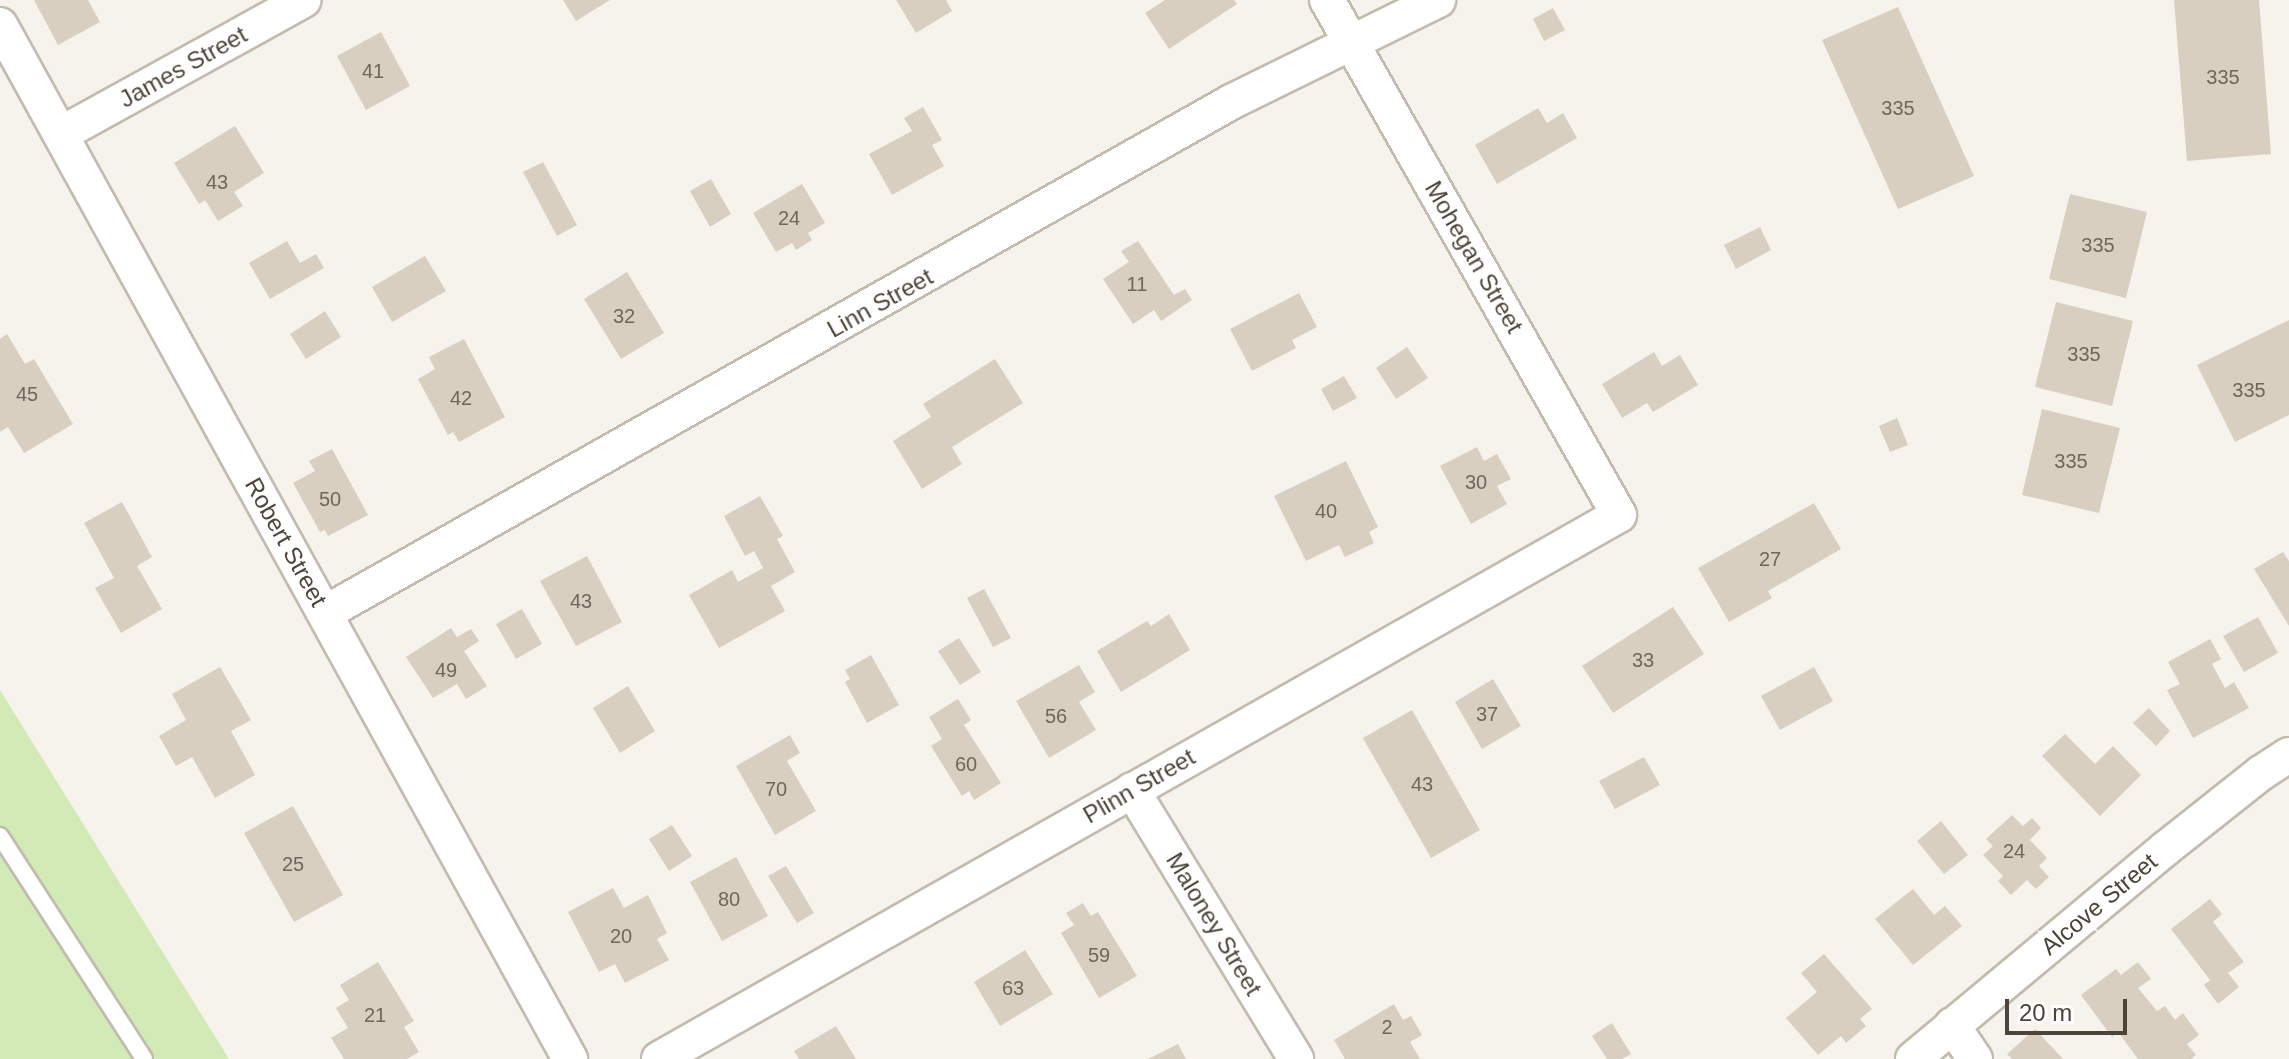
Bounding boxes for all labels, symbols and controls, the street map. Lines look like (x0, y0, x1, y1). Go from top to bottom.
street label: James Street (114, 20, 252, 114)
house number: 41 (362, 59, 384, 83)
house number: 335 (2206, 65, 2240, 89)
house number: 335 (1881, 96, 1915, 120)
house number: 43 (206, 170, 228, 194)
street label: Mohegan Street (1419, 176, 1529, 338)
house number: 24 (778, 206, 800, 230)
house number: 335 (2081, 233, 2115, 257)
street label: Linn Street (822, 262, 938, 344)
house number: 11 (1127, 272, 1147, 296)
house number: 32 (613, 304, 635, 328)
house number: 335 (2067, 342, 2101, 366)
house number: 335 (2232, 378, 2266, 402)
house number: 45 (16, 382, 38, 406)
house number: 42 (450, 386, 472, 410)
house number: 335 (2054, 449, 2088, 473)
house number: 30 (1465, 470, 1487, 494)
street label: Robert Street (239, 473, 333, 611)
house number: 50 (319, 487, 341, 511)
house number: 40 (1315, 499, 1337, 523)
house number: 27 (1759, 547, 1781, 571)
house number: 43 (570, 589, 592, 613)
house number: 33 (1632, 648, 1654, 672)
house number: 49 (435, 658, 457, 682)
house number: 37 (1476, 702, 1498, 726)
house number: 56 (1045, 704, 1067, 728)
street label: Plinn Street (1078, 743, 1200, 829)
house number: 60 (955, 752, 977, 776)
house number: 43 (1411, 772, 1433, 796)
house number: 70 (765, 777, 787, 801)
house number: 24 (2003, 839, 2025, 863)
street label: Maloney Street (1160, 847, 1268, 1001)
street label: Alcove Street (2035, 847, 2163, 961)
house number: 25 (282, 852, 304, 876)
house number: 80 (718, 887, 740, 911)
house number: 20 (610, 924, 632, 948)
house number: 59 (1088, 943, 1110, 967)
house number: 63 (1002, 976, 1024, 1000)
scale bar (2009, 983, 2131, 1033)
text: 20 m (2019, 999, 2072, 1026)
house number: 21 (364, 1003, 386, 1027)
house number: 2 (1381, 1015, 1393, 1039)

